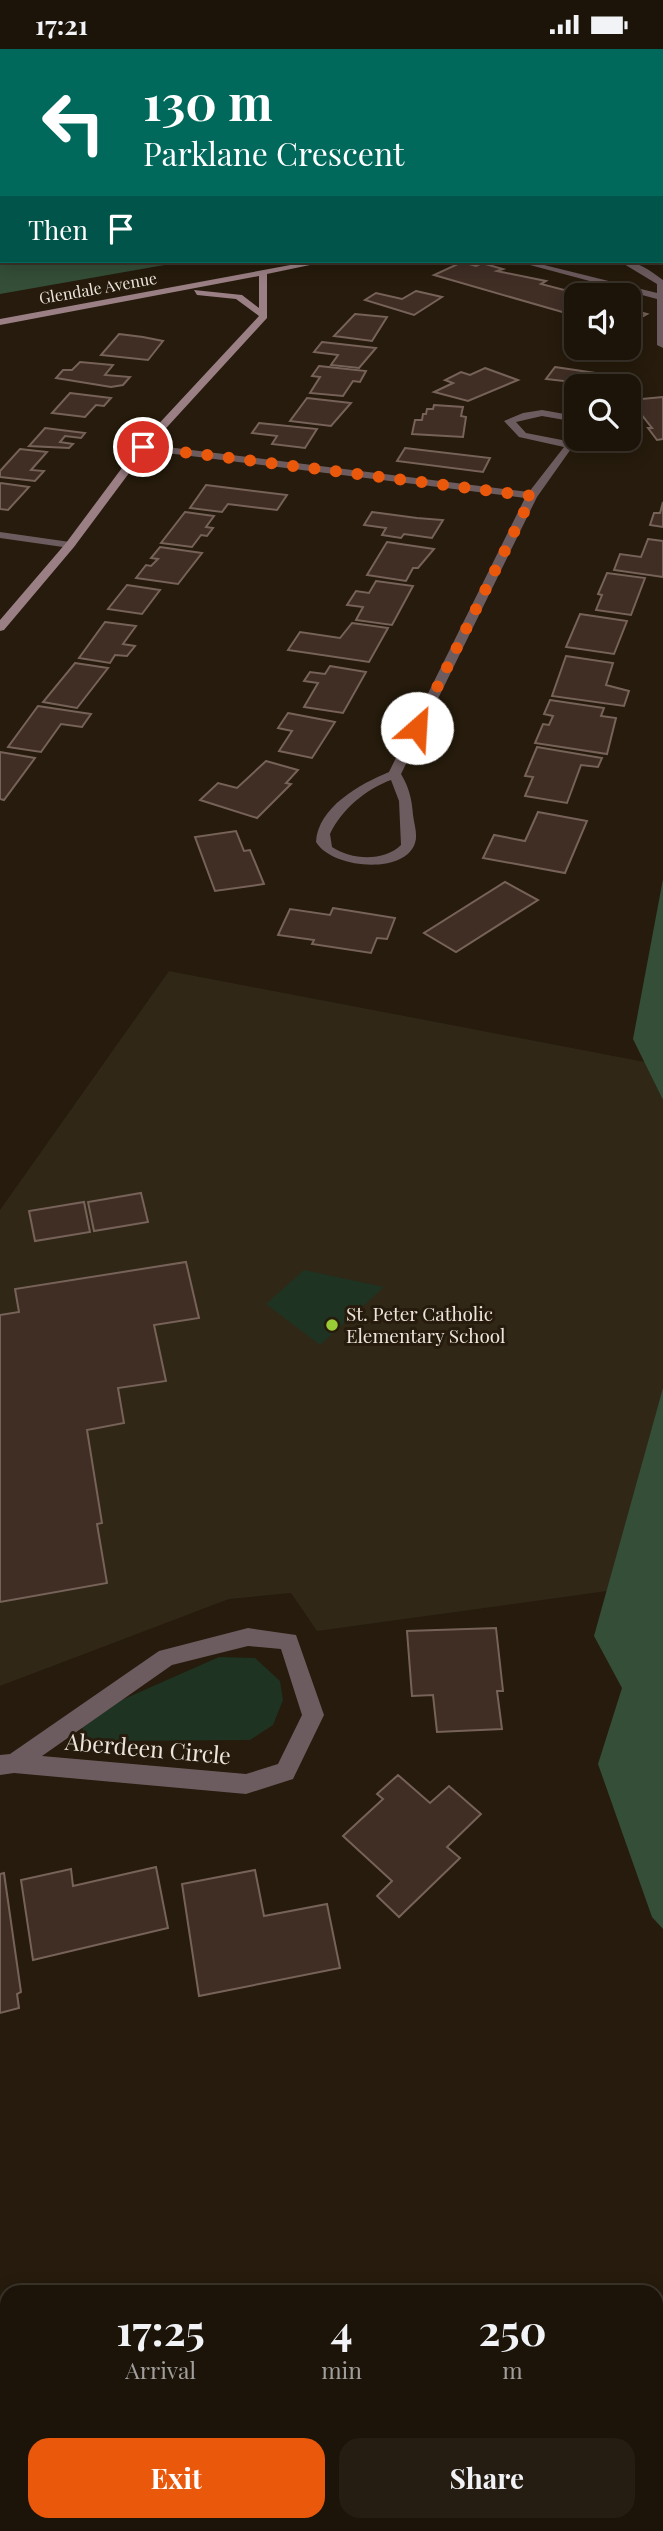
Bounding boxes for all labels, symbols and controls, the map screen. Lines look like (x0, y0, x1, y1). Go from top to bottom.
text: 17:21 (35, 7, 88, 42)
text: 130 m (143, 68, 273, 133)
icon: left (28, 77, 119, 168)
text: Parklane Crescent (143, 131, 404, 174)
icon: arrive (102, 210, 140, 248)
text: Then (28, 212, 88, 247)
street label: Glendale Avenue (37, 267, 158, 308)
map controls (564, 283, 641, 451)
button: sound (564, 283, 641, 360)
button: search (564, 374, 641, 451)
pin (113, 417, 173, 477)
icon: arrive (124, 428, 162, 466)
position arrow (380, 691, 454, 765)
place label: St. Peter Catholic Elementary School (346, 1300, 506, 1348)
marker: St. Peter Catholic Elementary School (324, 1317, 340, 1333)
street label: Aberdeen Circle (63, 1725, 232, 1770)
text: 17:25 (116, 2301, 205, 2357)
text: 4 (331, 2301, 353, 2357)
text: 250 (478, 2301, 547, 2357)
text: Arrival (125, 2354, 196, 2385)
text: min (321, 2354, 362, 2385)
text: m (502, 2354, 523, 2385)
button: Exit (28, 2438, 325, 2518)
button: Share (339, 2438, 635, 2518)

